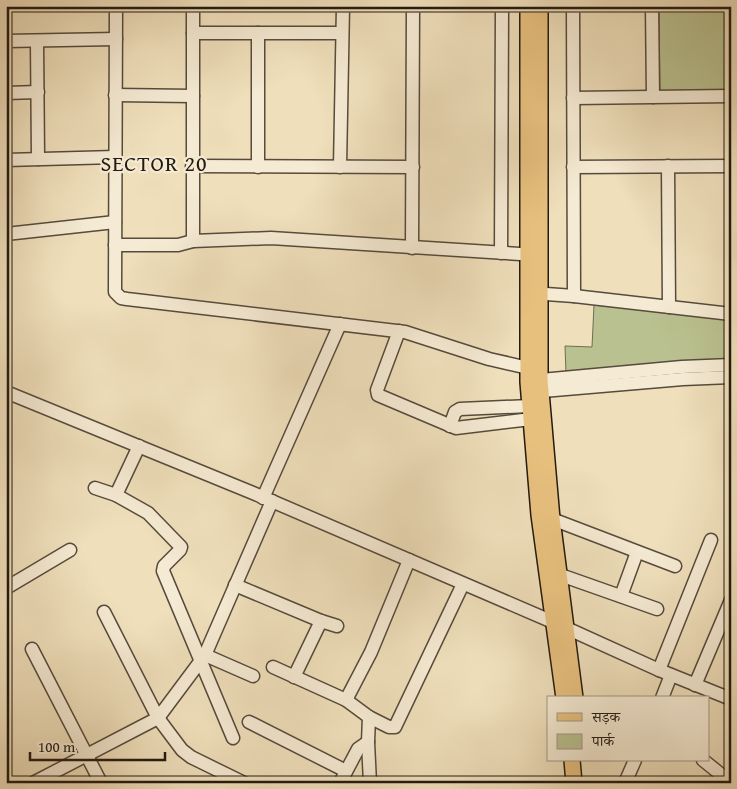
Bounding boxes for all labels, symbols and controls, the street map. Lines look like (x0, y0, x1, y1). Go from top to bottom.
district label: SECTOR 20 (100, 147, 208, 179)
legend (547, 696, 710, 762)
text: सड़क (591, 706, 621, 727)
scale bar (30, 729, 165, 761)
text: पार्क (591, 730, 615, 751)
text: 100 m (38, 736, 76, 757)

